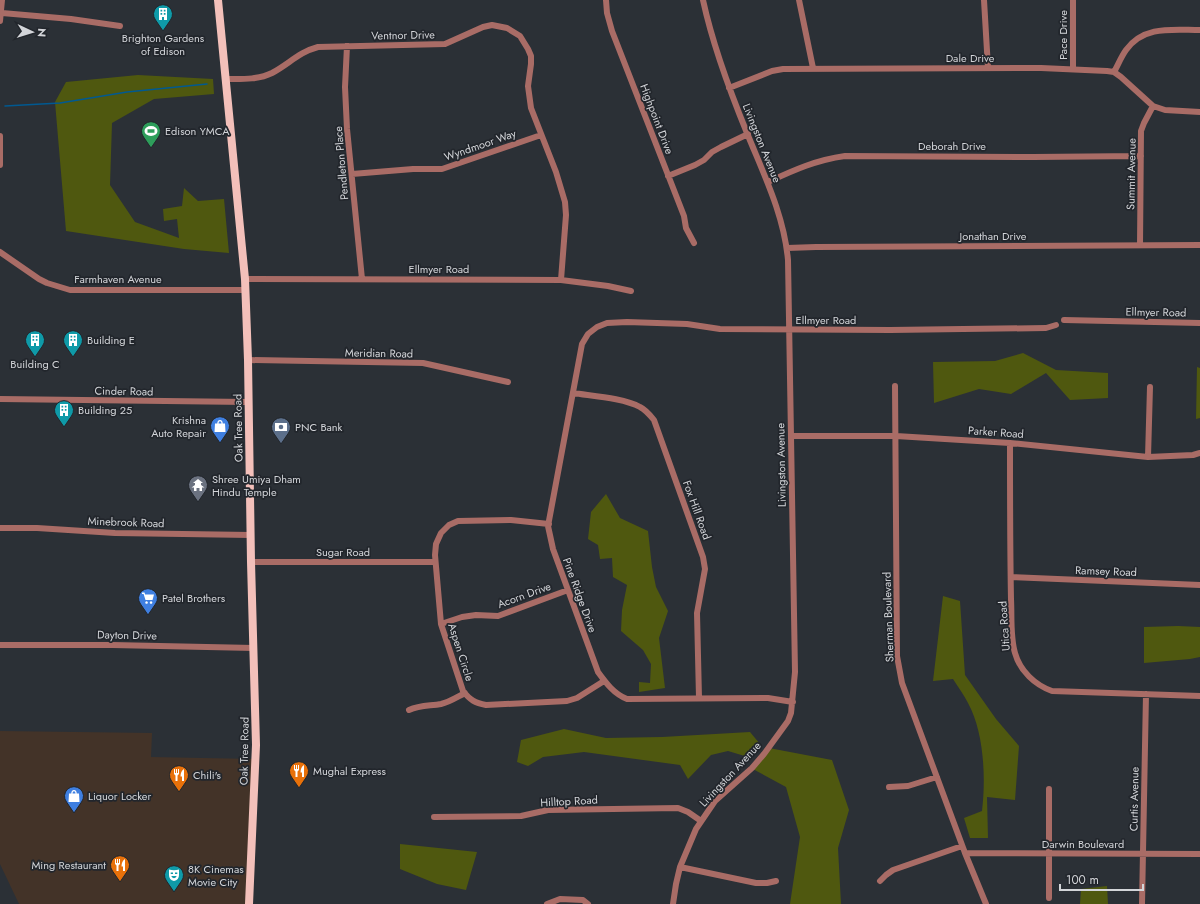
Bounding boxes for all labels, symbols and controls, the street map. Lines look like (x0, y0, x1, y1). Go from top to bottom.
building icon: Brighton Gardens of Edison (152, 3, 174, 31)
street label: Pace Drive (1055, 10, 1071, 60)
north arrow (12, 12, 52, 52)
street label: Ventnor Drive (371, 26, 435, 44)
text: N (34, 28, 50, 38)
place label: Brighton Gardens of Edison (122, 30, 205, 59)
street label: Dale Drive (946, 50, 995, 66)
street label: Highpoint Drive (636, 82, 678, 157)
street label: Livingston Avenue (739, 101, 785, 185)
sports icon: Edison YMCA (140, 120, 162, 148)
place label: Edison YMCA (165, 123, 230, 139)
street label: Pendleton Place (330, 125, 352, 201)
street label: Wyndmoor Way (442, 125, 518, 165)
street label: Deborah Drive (918, 138, 986, 154)
street label: Summit Avenue (1122, 138, 1140, 210)
street label: Jonathan Drive (958, 228, 1027, 244)
street label: Ellmyer Road (409, 261, 469, 277)
street label: Farmhaven Avenue (74, 271, 162, 287)
street label: Ellmyer Road (1125, 303, 1187, 321)
street label: Ellmyer Road (796, 312, 856, 328)
building icon: Building C (24, 329, 46, 357)
building icon: Building E (62, 329, 84, 357)
place label: Building E (87, 332, 135, 348)
street label: Meridian Road (345, 344, 413, 362)
place label: Building C (10, 356, 60, 372)
street label: Cinder Road (94, 382, 154, 400)
street label: Oak Tree Road (229, 394, 247, 462)
building icon: Building 25 (53, 399, 75, 427)
place label: Building 25 (78, 402, 132, 418)
place label: Krishna Auto Repair (151, 412, 206, 441)
shop icon: Krishna Auto Repair (209, 415, 231, 443)
bank icon: PNC Bank (270, 416, 292, 444)
place label: PNC Bank (295, 419, 343, 435)
street label: Parker Road (968, 422, 1024, 442)
street label: Livingston Avenue (772, 423, 790, 507)
place label: Shree Umiya Dham Hindu Temple (212, 471, 301, 500)
temple icon: Shree Umiya Dham Hindu Temple (187, 474, 209, 502)
street label: Fox Hill Road (679, 478, 715, 542)
street label: Minebrook Road (87, 513, 165, 531)
street label: Sugar Road (316, 544, 370, 560)
street label: Pine Ridge Drive (559, 555, 601, 635)
street label: Ramsey Road (1075, 562, 1137, 580)
street label: Sherman Boulevard (878, 572, 898, 662)
street label: Acorn Drive (495, 578, 553, 612)
supermarket icon: Patel Brothers (137, 587, 159, 615)
place label: Patel Brothers (162, 590, 226, 606)
street label: Utica Road (994, 601, 1014, 651)
street label: Aspen Circle (444, 621, 478, 683)
street label: Dayton Drive (97, 626, 157, 644)
street label: Oak Tree Road (235, 717, 253, 785)
street label: Livingston Avenue (696, 738, 765, 810)
restaurant icon: Mughal Express (288, 760, 310, 788)
place label: Mughal Express (313, 763, 386, 779)
restaurant icon: Chili's (168, 764, 190, 792)
street label: Curtis Avenue (1125, 766, 1143, 831)
place label: Chili's (193, 767, 222, 783)
shop icon: Liquor Locker (63, 785, 85, 813)
place label: Liquor Locker (88, 788, 151, 804)
street label: Hilltop Road (540, 792, 598, 810)
street label: Darwin Boulevard (1042, 836, 1124, 852)
restaurant icon: Ming Restaurant (109, 854, 131, 882)
place label: Ming Restaurant (31, 857, 106, 873)
place label: 8K Cinemas Movie City (188, 861, 244, 890)
theatre icon: 8K Cinemas Movie City (163, 864, 185, 892)
scale bar (1060, 866, 1143, 892)
text: 100 m (1066, 871, 1099, 889)

